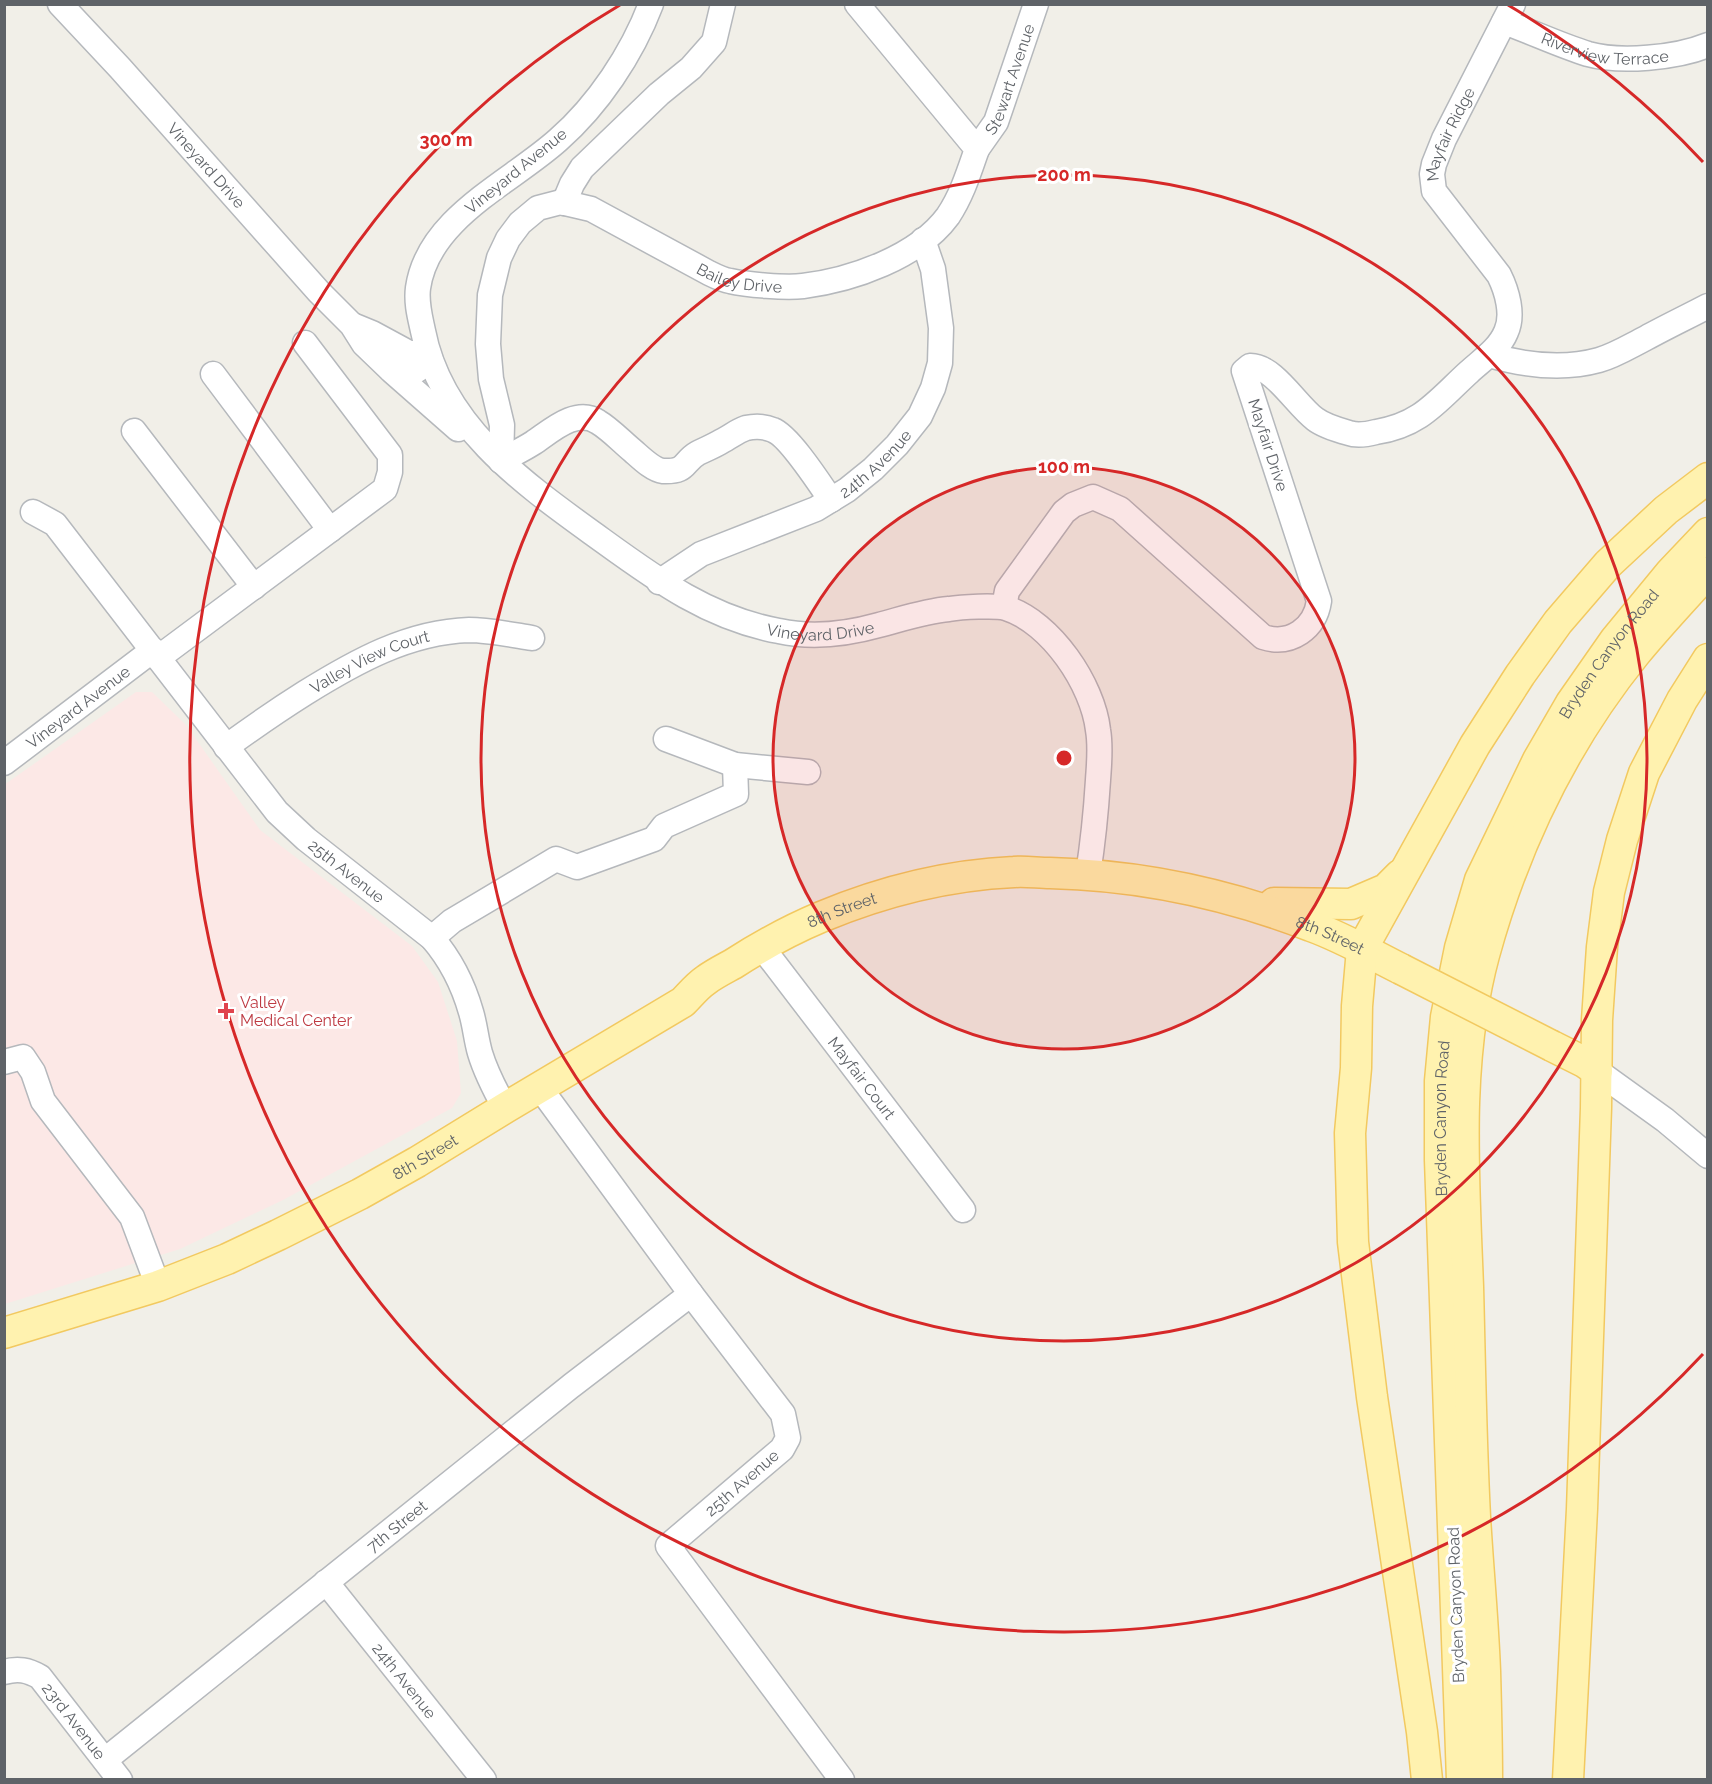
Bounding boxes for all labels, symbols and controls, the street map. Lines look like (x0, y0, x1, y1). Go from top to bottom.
street label: Stewart Avenue (981, 21, 1038, 138)
street label: Riverview Terrace (1539, 28, 1670, 68)
street label: Mayfair Ridge (1422, 84, 1478, 182)
street label: Vineyard Drive (164, 119, 249, 212)
street label: Vineyard Avenue (461, 124, 571, 218)
text: 300 m (419, 129, 473, 150)
text: 200 m (1037, 164, 1091, 185)
street label: Bailey Drive (694, 259, 782, 296)
street label: Mayfair Drive (1244, 396, 1292, 494)
street label: 24th Avenue (836, 426, 915, 502)
text: 100 m (1038, 456, 1090, 477)
street label: Bryden Canyon Road (1555, 585, 1662, 722)
street label: Vineyard Drive (765, 617, 876, 644)
street label: Valley View Court (306, 626, 432, 697)
street label: Vineyard Avenue (22, 661, 134, 752)
centre of rings (1054, 748, 1074, 768)
street label: 25th Avenue (305, 835, 389, 907)
street label: 8th Street (804, 888, 879, 931)
street label: 8th Street (1293, 912, 1368, 958)
place label: Valley Medical Center (240, 993, 352, 1030)
marker: Valley Medical Center (217, 1002, 235, 1020)
street label: Mayfair Court (824, 1033, 900, 1123)
street label: Bryden Canyon Road (1430, 1040, 1453, 1197)
street label: 8th Street (389, 1130, 462, 1183)
street label: 25th Avenue (701, 1446, 783, 1520)
street label: 7th Street (363, 1496, 431, 1556)
street label: Bryden Canyon Road (1444, 1527, 1468, 1683)
street label: 24th Avenue (369, 1639, 441, 1722)
street label: 23rd Avenue (38, 1679, 110, 1763)

